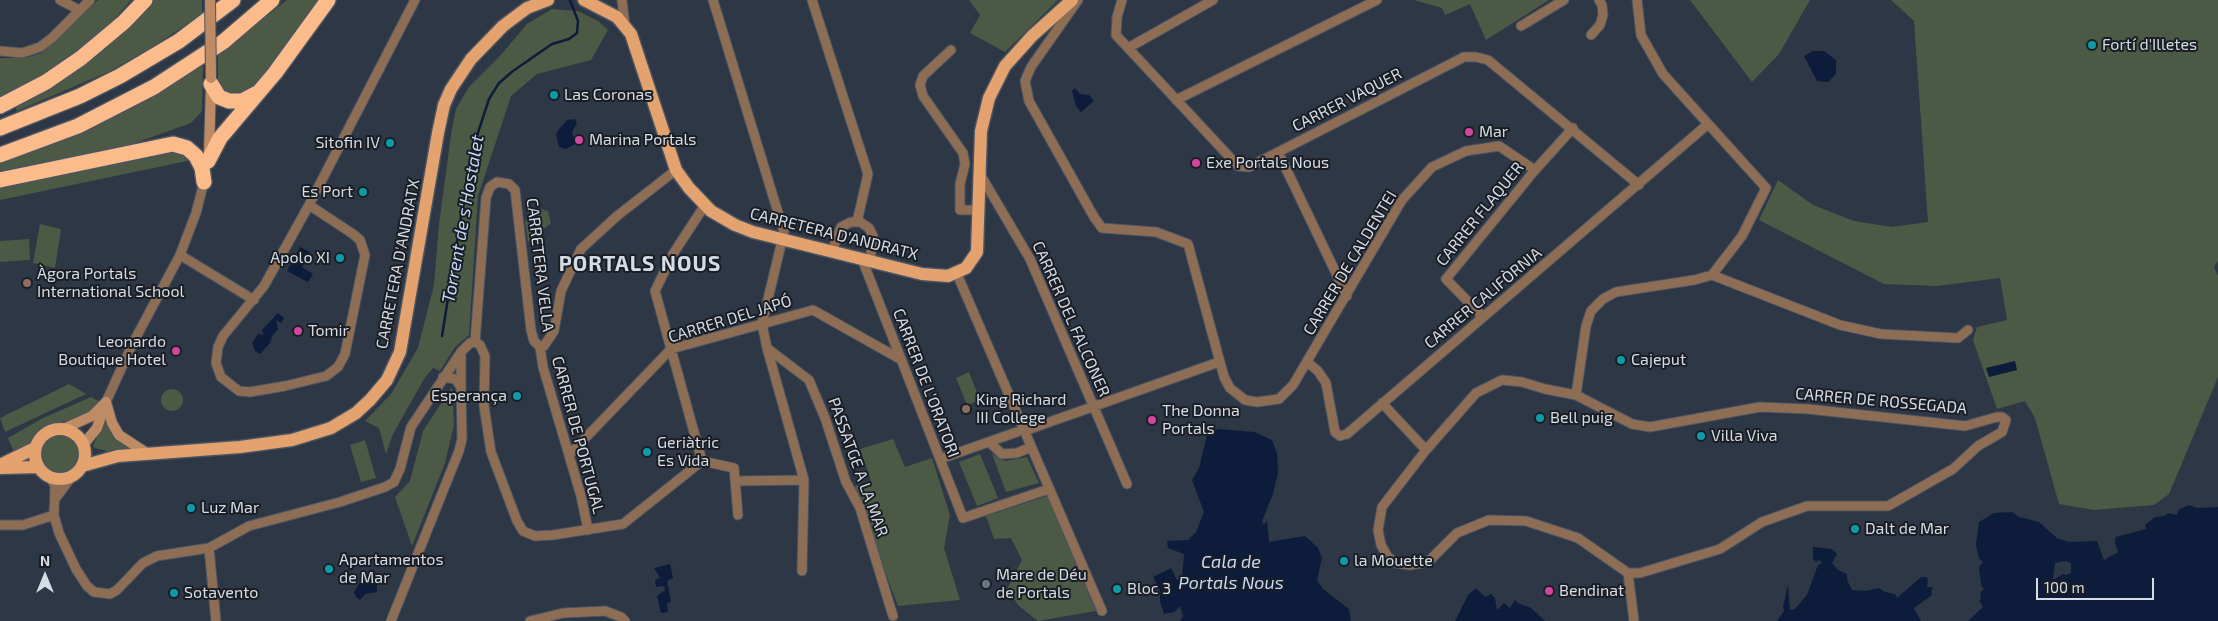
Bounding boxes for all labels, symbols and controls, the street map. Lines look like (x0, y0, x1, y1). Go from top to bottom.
place label: Fortí d'Illetes (2102, 35, 2197, 55)
marker: Fortí d'Illetes (2086, 39, 2098, 51)
street label: CARRER VAQUER (1289, 64, 1405, 136)
place label: Las Coronas (564, 85, 652, 105)
marker: Las Coronas (548, 89, 560, 101)
place label: Mar (1479, 122, 1508, 142)
marker: Mar (1463, 126, 1475, 138)
place label: Marina Portals (589, 130, 696, 150)
place label: Sitofin IV (315, 133, 380, 153)
water label: Torrent de s'Hostalet (438, 133, 488, 305)
marker: Marina Portals (573, 134, 585, 146)
marker: Sitofin IV (384, 137, 396, 149)
place label: Exe Portals Nous (1206, 153, 1329, 173)
marker: Exe Portals Nous (1190, 157, 1202, 169)
street label: CARRER FLAQUER (1432, 158, 1528, 270)
street label: CARRETERA D'ANDRATX (372, 177, 424, 351)
place label: Es Port (301, 182, 353, 202)
marker: Es Port (357, 186, 369, 198)
street label: CARRER DE CALDENTEI (1299, 187, 1401, 339)
street label: CARRETERA VELLA (522, 197, 558, 333)
street label: CARRETERA D'ANDRATX (748, 204, 920, 264)
street label: CARRER DEL FALCONER (1028, 238, 1114, 400)
street label: CARRER CALIFÒRNIA (1420, 243, 1546, 353)
place label: Apolo XI (270, 248, 330, 268)
district label: PORTALS NOUS (557, 251, 723, 277)
marker: Apolo XI (334, 252, 346, 264)
place label: Àgora Portals International School (37, 264, 184, 302)
marker: Àgora Portals International School (21, 277, 33, 289)
street label: CARRER DEL JAPÓ (666, 291, 794, 347)
street label: CARRER DE L'ORATORI (889, 306, 963, 460)
place label: Tomir (308, 321, 349, 341)
marker: Tomir (292, 325, 304, 337)
place label: Leonardo Boutique Hotel (58, 332, 166, 370)
marker: Leonardo Boutique Hotel (170, 345, 182, 357)
place label: Cajeput (1631, 350, 1686, 370)
street label: CARRER DE PORTUGAL (548, 354, 608, 516)
marker: Cajeput (1615, 354, 1627, 366)
street label: CARRER DE ROSSEGADA (1794, 384, 1968, 418)
place label: Esperança (431, 386, 507, 406)
marker: Esperança (511, 390, 523, 402)
place label: King Richard III College (976, 390, 1066, 428)
street label: PASSATGE A LA MAR (824, 395, 892, 539)
place label: The Donna Portals (1162, 401, 1240, 439)
marker: King Richard III College (960, 403, 972, 415)
place label: Bell puig (1550, 408, 1613, 428)
marker: Bell puig (1534, 412, 1546, 424)
marker: The Donna Portals (1146, 414, 1158, 426)
place label: Villa Viva (1711, 426, 1777, 446)
marker: Villa Viva (1695, 430, 1707, 442)
place label: Geriàtric Es Vida (657, 433, 719, 471)
marker: Geriàtric Es Vida (641, 446, 653, 458)
place label: Luz Mar (201, 498, 259, 518)
marker: Luz Mar (185, 502, 197, 514)
place label: Dalt de Mar (1865, 519, 1949, 539)
marker: Dalt de Mar (1849, 523, 1861, 535)
place label: Apartamentos de Mar (339, 550, 444, 588)
north arrow (20, 551, 70, 601)
water label: Cala de Portals Nous (1178, 551, 1284, 594)
place label: la Mouette (1354, 551, 1433, 571)
text: N (40, 552, 50, 569)
marker: la Mouette (1338, 555, 1350, 567)
marker: Apartamentos de Mar (323, 563, 335, 575)
place label: Mare de Déu de Portals (996, 565, 1087, 603)
scale bar (2038, 568, 2156, 600)
marker: Mare de Déu de Portals (980, 578, 992, 590)
text: 100 m (2044, 578, 2085, 596)
place label: Bloc 3 (1127, 579, 1171, 599)
place label: Bendinat (1559, 581, 1624, 601)
place label: Sotavento (184, 583, 258, 603)
marker: Bloc 3 (1111, 583, 1123, 595)
marker: Bendinat (1543, 585, 1555, 597)
marker: Sotavento (168, 587, 180, 599)

